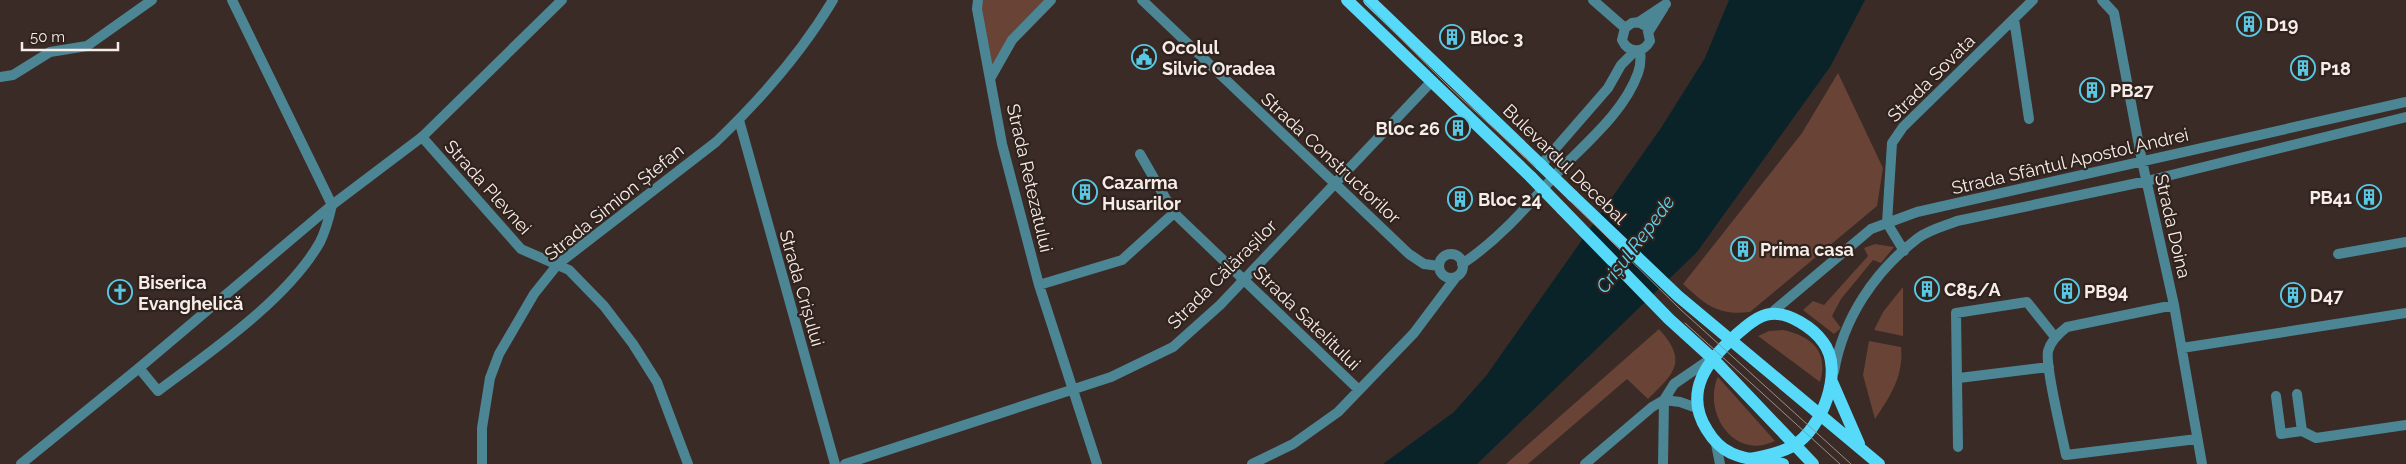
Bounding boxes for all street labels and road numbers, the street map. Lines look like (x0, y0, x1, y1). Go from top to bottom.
street label: Strada Sovata (1883, 30, 1979, 126)
street label: Strada Constructorilor (1257, 88, 1405, 228)
street label: Bulevardul Decebal (1499, 100, 1631, 228)
street label: Strada Retezatului (1003, 102, 1057, 254)
street label: Strada Sfântul Apostol Andrei (1950, 123, 2190, 199)
street label: Strada Plevnei (440, 136, 536, 238)
street label: Strada Simion Ștefan (540, 139, 688, 265)
street label: Strada Doina (2151, 172, 2195, 280)
street label: Strada Călărașilor (1163, 214, 1282, 333)
street label: Strada Crișului (775, 227, 829, 349)
street label: Strada Satelitului (1249, 262, 1365, 374)

